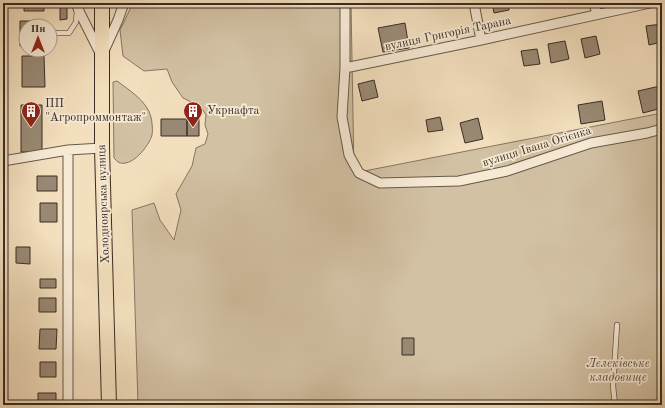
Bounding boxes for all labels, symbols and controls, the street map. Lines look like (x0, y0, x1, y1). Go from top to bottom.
street label: вулиця Григорія Тарана (384, 14, 512, 53)
north arrow (18, 18, 58, 58)
text: Пн (30, 24, 46, 35)
place label: ПП "Агропроммонтаж" (45, 98, 146, 124)
building icon: ПП "Агропроммонтаж" (20, 100, 42, 128)
building icon: Укрнафта (182, 100, 204, 128)
place label: Укрнафта (207, 105, 260, 117)
street label: вулиця Івана Огієнка (481, 124, 593, 169)
street label: Холодноярська вулиця (96, 144, 112, 264)
park label: Лелеківське кладовище (586, 358, 650, 384)

